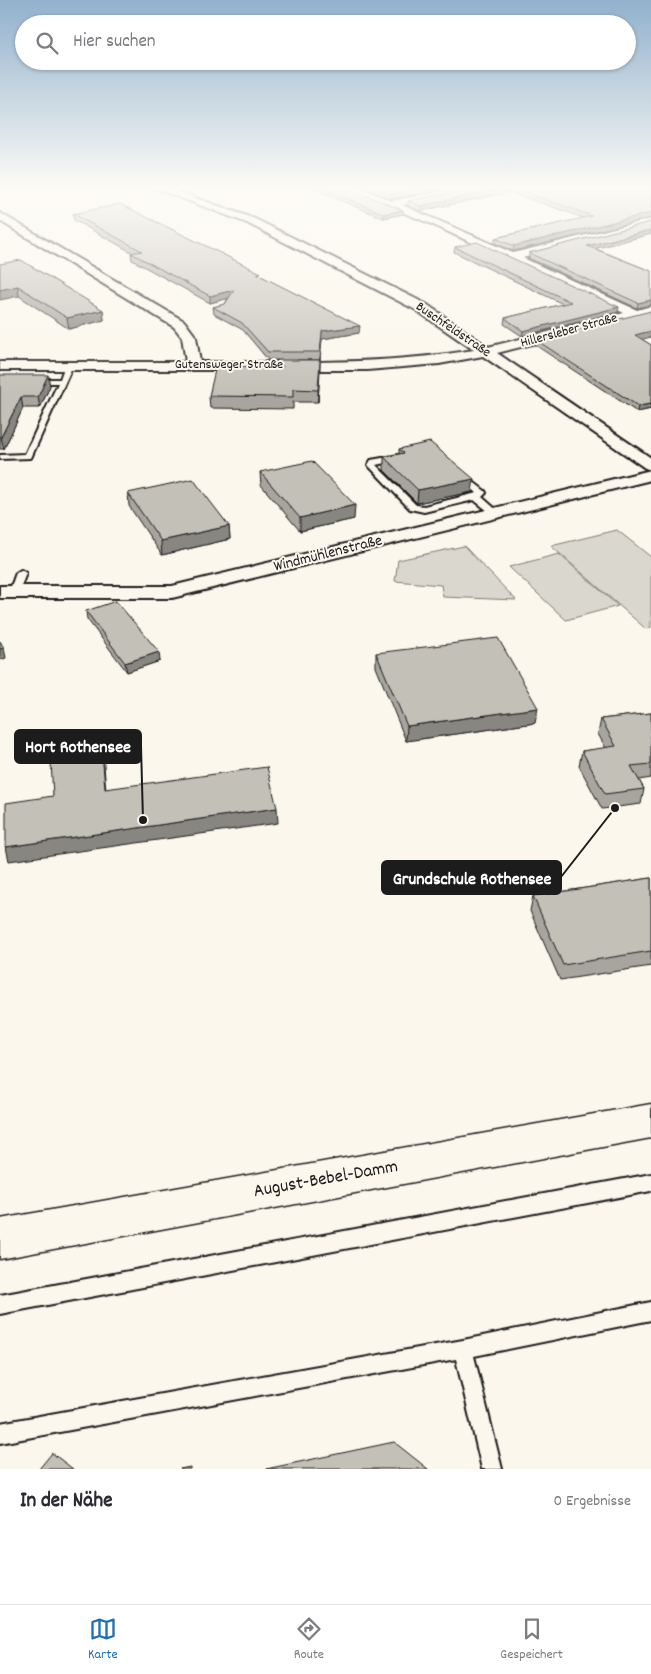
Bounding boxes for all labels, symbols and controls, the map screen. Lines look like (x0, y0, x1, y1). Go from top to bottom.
search box (15, 15, 636, 70)
icon: search (33, 29, 61, 57)
text: Hier suchen (73, 29, 156, 56)
street label: Buschfeldstraße (411, 297, 495, 363)
street label: Hillersleber Straße (518, 308, 620, 354)
street label: Gutensweger Straße (175, 355, 283, 375)
street label: Windmühlenstraße (271, 529, 385, 579)
callout: Hort Rothensee (15, 730, 141, 763)
text: Hort Rothensee (25, 736, 131, 761)
callout: Grundschule Rothensee (382, 861, 561, 894)
text: Grundschule Rothensee (393, 868, 551, 893)
street label: August-Bebel-Damm (252, 1154, 400, 1206)
text: In der Nähe (20, 1487, 112, 1517)
text: 0 Ergebnisse (554, 1490, 631, 1513)
tab: Karte (88, 1615, 118, 1665)
tab: Route (294, 1615, 324, 1665)
tab: Gespeichert (500, 1615, 563, 1665)

